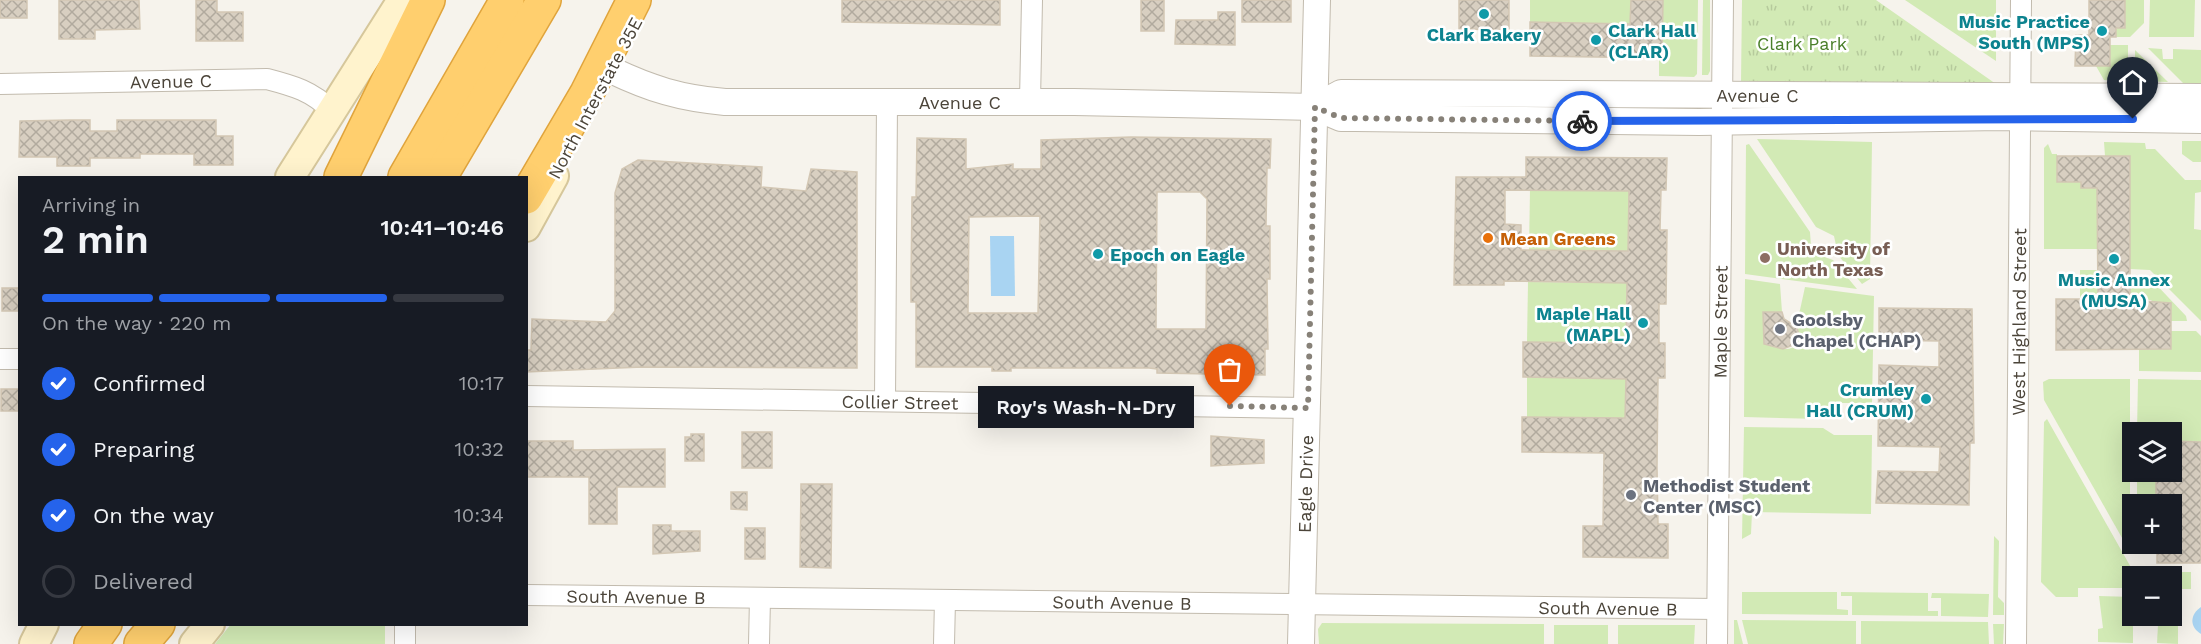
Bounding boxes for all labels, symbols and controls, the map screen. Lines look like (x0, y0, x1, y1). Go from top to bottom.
marker: Clark Bakery (1477, 7, 1491, 21)
place label: Music Practice South (MPS) (1958, 11, 2090, 53)
street label: North Interstate 35E (543, 14, 647, 182)
place label: Clark Hall (CLAR) (1608, 20, 1696, 62)
place label: Clark Bakery (1427, 24, 1542, 45)
marker: Music Practice South (MPS) (2095, 24, 2109, 38)
marker: Clark Hall (CLAR) (1589, 33, 1603, 47)
park label: Clark Park (1757, 33, 1847, 54)
pin (2107, 57, 2158, 119)
icon: home (2116, 66, 2149, 99)
street label: Avenue C (130, 70, 212, 92)
street label: Avenue C (1716, 84, 1799, 106)
courier (1552, 91, 1612, 151)
street label: Avenue C (919, 92, 1001, 113)
icon: bike (1566, 105, 1599, 138)
text: Arriving in (42, 193, 140, 217)
text: 10:41–10:46 (380, 215, 504, 240)
text: 2 min (42, 217, 149, 262)
place label: Mean Greens (1500, 228, 1616, 249)
street label: West Highland Street (2007, 228, 2030, 416)
marker: Mean Greens (1481, 231, 1495, 245)
place label: University of North Texas (1777, 238, 1890, 280)
place label: Epoch on Eagle (1110, 244, 1245, 265)
marker: Epoch on Eagle (1091, 247, 1105, 261)
marker: University of North Texas (1758, 251, 1772, 265)
marker: Music Annex (MUSA) (2107, 252, 2121, 266)
street label: Maple Street (1709, 265, 1731, 379)
place label: Music Annex (MUSA) (2058, 269, 2171, 311)
place label: Maple Hall (MAPL) (1536, 303, 1631, 345)
place label: Goolsby Chapel (CHAP) (1792, 309, 1922, 351)
text: On the way · 220 m (42, 311, 231, 335)
marker: Maple Hall (MAPL) (1636, 316, 1650, 330)
marker: Goolsby Chapel (CHAP) (1773, 322, 1787, 336)
pin (1204, 344, 1255, 406)
icon: bag (1213, 353, 1246, 386)
icon: check (42, 367, 75, 400)
text: Confirmed (93, 371, 206, 396)
text: 10:17 (459, 371, 504, 395)
place label: Crumley Hall (CRUM) (1806, 379, 1915, 421)
callout: Roy's Wash-N-Dry (978, 385, 1194, 427)
street label: Collier Street (841, 390, 959, 413)
marker: Crumley Hall (CRUM) (1919, 392, 1933, 406)
text: Roy's Wash-N-Dry (996, 395, 1176, 419)
map controls (2122, 422, 2182, 626)
button: layers (2122, 422, 2182, 482)
icon: check (42, 433, 75, 466)
street label: Eagle Drive (1293, 435, 1317, 533)
text: Preparing (93, 437, 194, 462)
text: 10:32 (455, 437, 504, 461)
place label: Methodist Student Center (MSC) (1643, 475, 1810, 517)
marker: Methodist Student Center (MSC) (1624, 488, 1638, 502)
button: + (2122, 494, 2182, 554)
icon: check (42, 499, 75, 532)
text: On the way (93, 503, 214, 528)
text: 10:34 (454, 503, 504, 527)
button: − (2122, 566, 2182, 626)
text: Delivered (93, 569, 193, 594)
street label: South Avenue B (566, 585, 706, 608)
street label: South Avenue B (1052, 591, 1192, 613)
street label: South Avenue B (1538, 596, 1678, 619)

